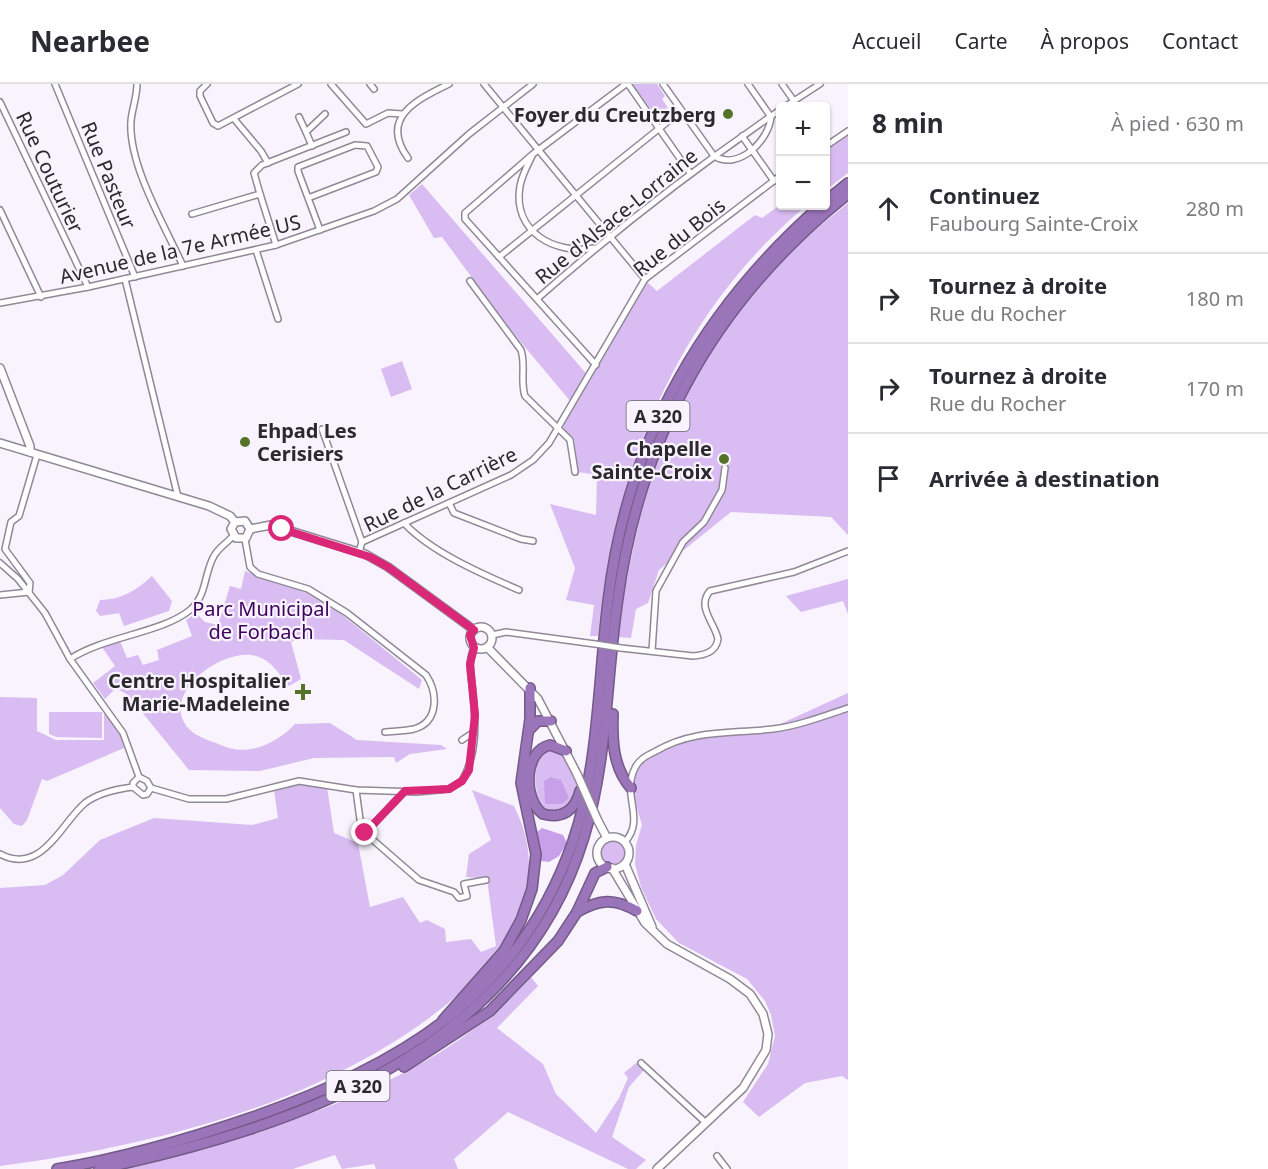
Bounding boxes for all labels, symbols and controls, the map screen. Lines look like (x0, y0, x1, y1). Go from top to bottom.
text: Nearbee (30, 22, 150, 60)
text: Accueil (852, 27, 921, 55)
text: Carte (954, 27, 1008, 55)
text: À propos (1041, 27, 1129, 55)
text: Contact (1162, 27, 1238, 55)
place label: Foyer du Creutzberg (514, 101, 716, 128)
map controls (776, 102, 830, 210)
button: + (776, 102, 830, 156)
text: 8 min (872, 105, 944, 141)
street label: Rue Couturier (10, 107, 90, 237)
marker: Foyer du Creutzberg (721, 107, 735, 121)
text: À pied · 630 m (1111, 110, 1244, 137)
street label: Rue Pasteur (75, 117, 143, 233)
street label: Rue d'Alsace-Lorraine (529, 142, 703, 290)
button: − (776, 156, 830, 210)
text: Continuez (929, 180, 1040, 210)
street label: Rue du Bois (627, 192, 731, 282)
icon: ahead (872, 192, 905, 225)
text: 280 m (1186, 195, 1244, 222)
street label: Avenue de la 7e Armée US (57, 208, 303, 290)
text: Faubourg Sainte-Croix (929, 210, 1138, 237)
text: Tournez à droite (929, 270, 1107, 300)
icon: right (872, 282, 905, 315)
text: 180 m (1186, 285, 1244, 312)
text: Rue du Rocher (929, 300, 1066, 327)
text: Tournez à droite (929, 360, 1107, 390)
icon: right (872, 372, 905, 405)
text: 170 m (1186, 375, 1244, 402)
text: Rue du Rocher (929, 390, 1066, 417)
road number: A 320 (626, 401, 690, 431)
place label: Ehpad Les Cerisiers (257, 417, 357, 467)
marker: Ehpad Les Cerisiers (238, 435, 252, 449)
place label: Chapelle Sainte-Croix (592, 435, 712, 485)
street label: Rue de la Carrière (359, 440, 521, 538)
marker: Chapelle Sainte-Croix (717, 452, 731, 466)
icon: arrive (872, 462, 905, 495)
text: Arrivée à destination (929, 463, 1160, 493)
route start (268, 515, 294, 541)
park label: Parc Municipal de Forbach (192, 595, 330, 645)
place label: Centre Hospitalier Marie-Madeleine (108, 667, 290, 717)
marker: Centre Hospitalier Marie-Madeleine (294, 683, 312, 701)
route end (351, 819, 377, 845)
road number: A 320 (326, 1071, 389, 1101)

